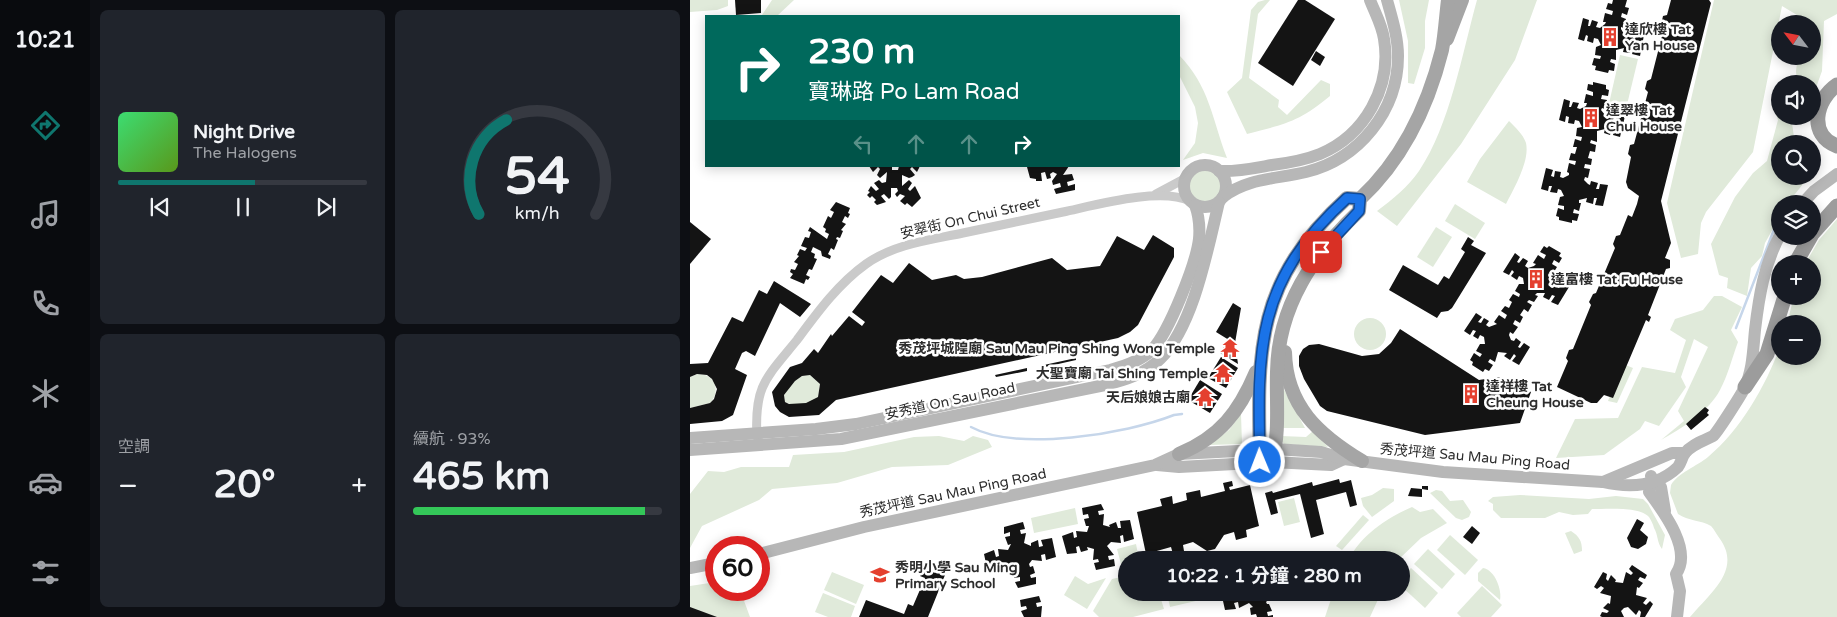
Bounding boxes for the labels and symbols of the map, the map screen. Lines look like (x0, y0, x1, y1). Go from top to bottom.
north arrow (1771, 15, 1821, 65)
place label: 達欣樓 Tat Yan House (1625, 21, 1695, 54)
building icon: 達欣樓 Tat Yan House (1599, 26, 1621, 48)
place label: 達翠樓 Tat Chui House (1606, 102, 1682, 135)
building icon: 達翠樓 Tat Chui House (1580, 107, 1602, 129)
street label: 安翠街 On Chui Street (898, 193, 1042, 242)
pin (1300, 231, 1342, 273)
building icon: 達富樓 Tat Fu House (1525, 268, 1547, 290)
place label: 達富樓 Tat Fu House (1551, 271, 1683, 288)
temple icon: 秀茂坪城隍廟 Sau Mau Ping Shing Wong Temple (1219, 337, 1241, 359)
place label: 秀茂坪城隍廟 Sau Mau Ping Shing Wong Temple (898, 340, 1215, 357)
temple icon: 大聖寶廟 Tai Shing Temple (1212, 362, 1234, 384)
place label: 大聖寶廟 Tai Shing Temple (1036, 365, 1208, 382)
place label: 達祥樓 Tat Cheung House (1486, 378, 1584, 411)
street label: 安秀道 On Sau Road (883, 379, 1017, 423)
building icon: 達祥樓 Tat Cheung House (1460, 383, 1482, 405)
temple icon: 天后娘娘古廟 (1194, 386, 1216, 408)
place label: 天后娘娘古廟 (1106, 389, 1190, 406)
position arrow (1233, 435, 1285, 487)
street label: 秀茂坪道 Sau Mau Ping Road (1379, 440, 1571, 474)
street label: 秀茂坪道 Sau Mau Ping Road (858, 465, 1048, 521)
speed limit sign: 60 (705, 536, 770, 601)
place label: 秀明小學 Sau Ming Primary School (895, 559, 1018, 592)
school or university icon: 秀明小學 Sau Ming Primary School (869, 564, 891, 586)

